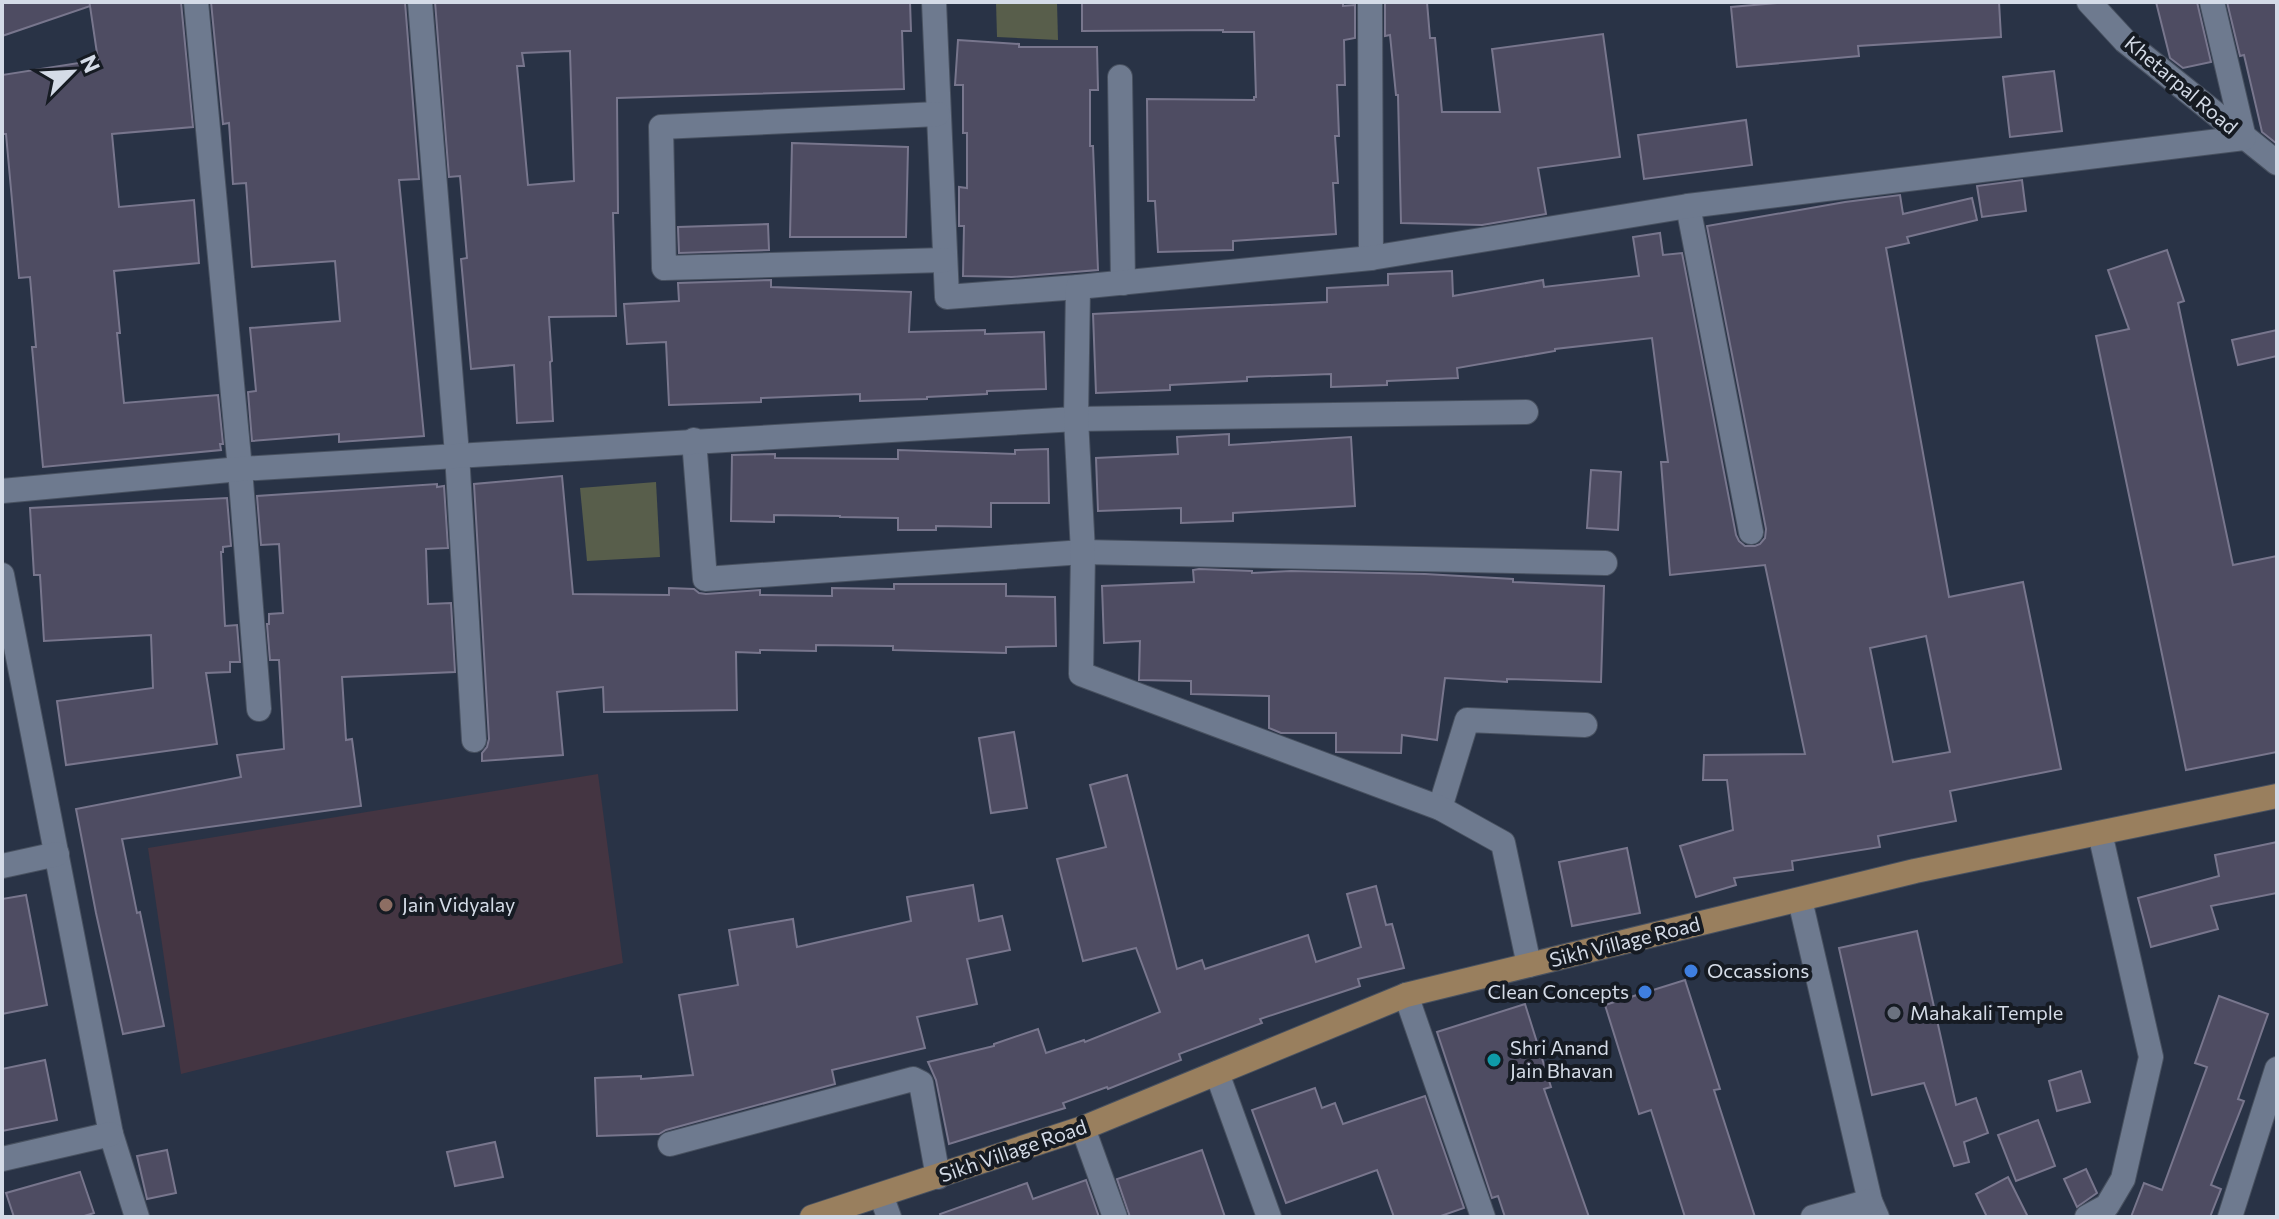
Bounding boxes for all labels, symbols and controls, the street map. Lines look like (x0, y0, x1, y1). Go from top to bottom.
street label: Khetarpal Road (2120, 30, 2243, 138)
north arrow (32, 32, 112, 112)
text: N (75, 51, 106, 77)
place label: Jain Vidyalay (402, 892, 515, 916)
marker: Jain Vidyalay (377, 896, 395, 914)
street label: Sikh Village Road (1547, 911, 1702, 971)
place label: Occassions (1707, 958, 1809, 982)
marker: Occassions (1682, 962, 1700, 980)
place label: Clean Concepts (1487, 979, 1629, 1003)
marker: Clean Concepts (1636, 983, 1654, 1001)
place label: Mahakali Temple (1910, 1000, 2063, 1024)
marker: Mahakali Temple (1885, 1004, 1903, 1022)
place label: Shri Anand Jain Bhavan (1510, 1035, 1613, 1082)
marker: Shri Anand Jain Bhavan (1485, 1051, 1503, 1069)
street label: Sikh Village Road (936, 1114, 1089, 1187)

